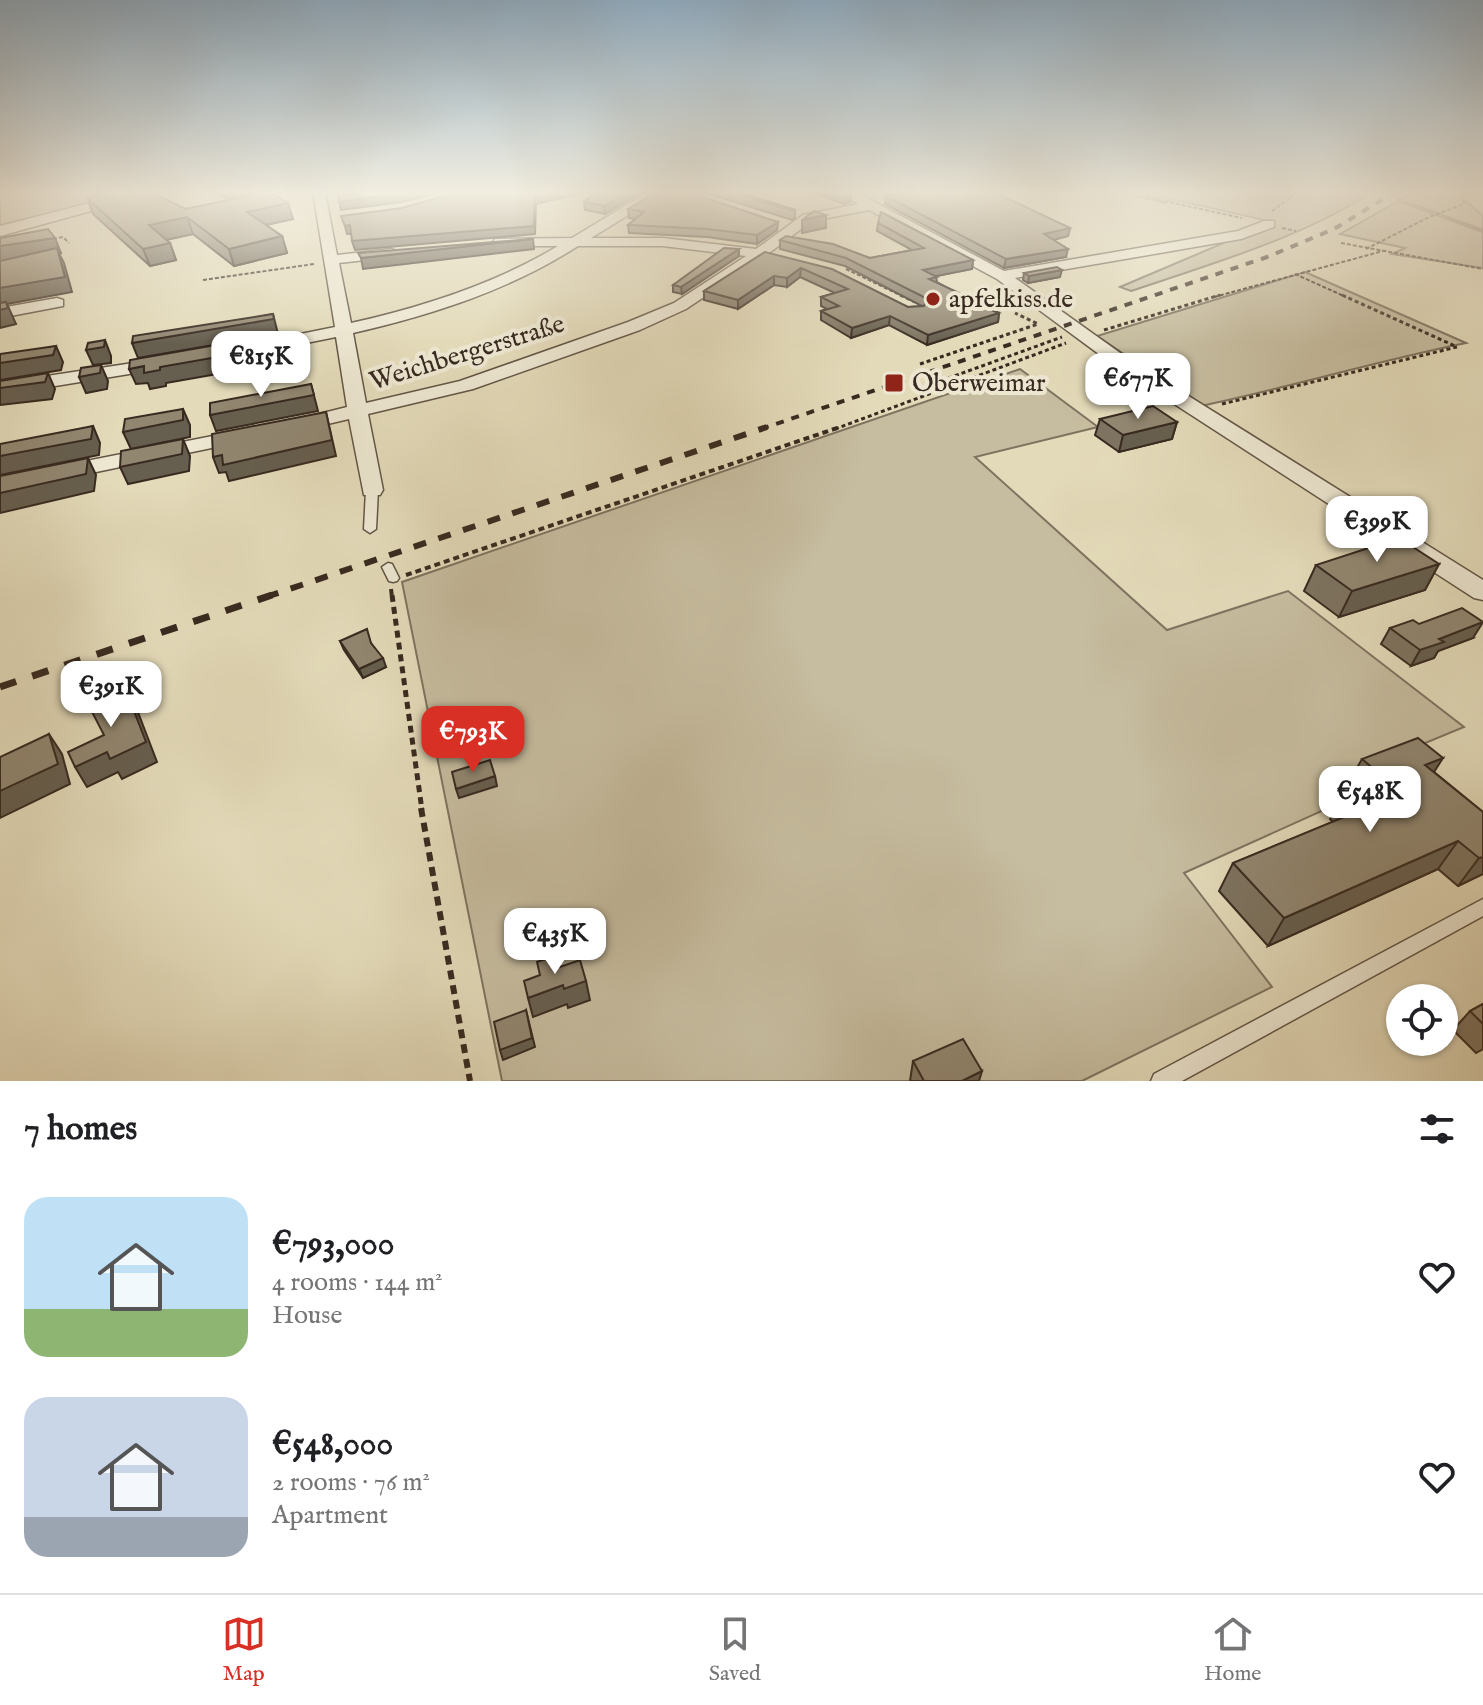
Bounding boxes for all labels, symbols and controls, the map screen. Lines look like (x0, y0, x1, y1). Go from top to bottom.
place label: apfelkiss.de (949, 283, 1073, 316)
marker: apfelkiss.de (924, 290, 942, 308)
street label: Weichbergerstraße (365, 308, 569, 398)
pin: €815K (205, 331, 317, 399)
text: €815K (229, 340, 293, 373)
pin: €677K (1082, 353, 1194, 421)
text: €677K (1103, 362, 1173, 395)
place label: Oberweimar (912, 367, 1046, 400)
marker: Oberweimar (883, 372, 905, 394)
pin: €399K (1321, 496, 1433, 564)
text: €399K (1344, 505, 1410, 538)
pin: €391K (55, 661, 167, 729)
text: €391K (79, 670, 143, 703)
pin: €793K (417, 706, 529, 774)
text: €793K (439, 715, 507, 748)
pin: €548K (1314, 766, 1426, 834)
text: €548K (1337, 775, 1403, 808)
pin: €435K (499, 908, 611, 976)
text: €435K (522, 917, 588, 950)
map controls (1386, 984, 1458, 1056)
button: locate (1386, 984, 1458, 1056)
icon: filters (1415, 1107, 1459, 1151)
text: 7 homes (24, 1108, 137, 1151)
text: €793,000 (272, 1223, 395, 1266)
icon: home (88, 1229, 184, 1325)
icon: heart (1415, 1255, 1459, 1299)
text: 4 rooms · 144 m² (272, 1266, 443, 1299)
text: House (272, 1299, 342, 1332)
text: €548,000 (272, 1423, 393, 1466)
icon: home (88, 1429, 184, 1525)
icon: heart (1415, 1455, 1459, 1499)
text: 2 rooms · 76 m² (272, 1466, 430, 1499)
text: Apartment (272, 1499, 388, 1532)
tab: Map (222, 1612, 266, 1688)
tab: Saved (709, 1612, 761, 1688)
tab: Home (1204, 1612, 1261, 1688)

